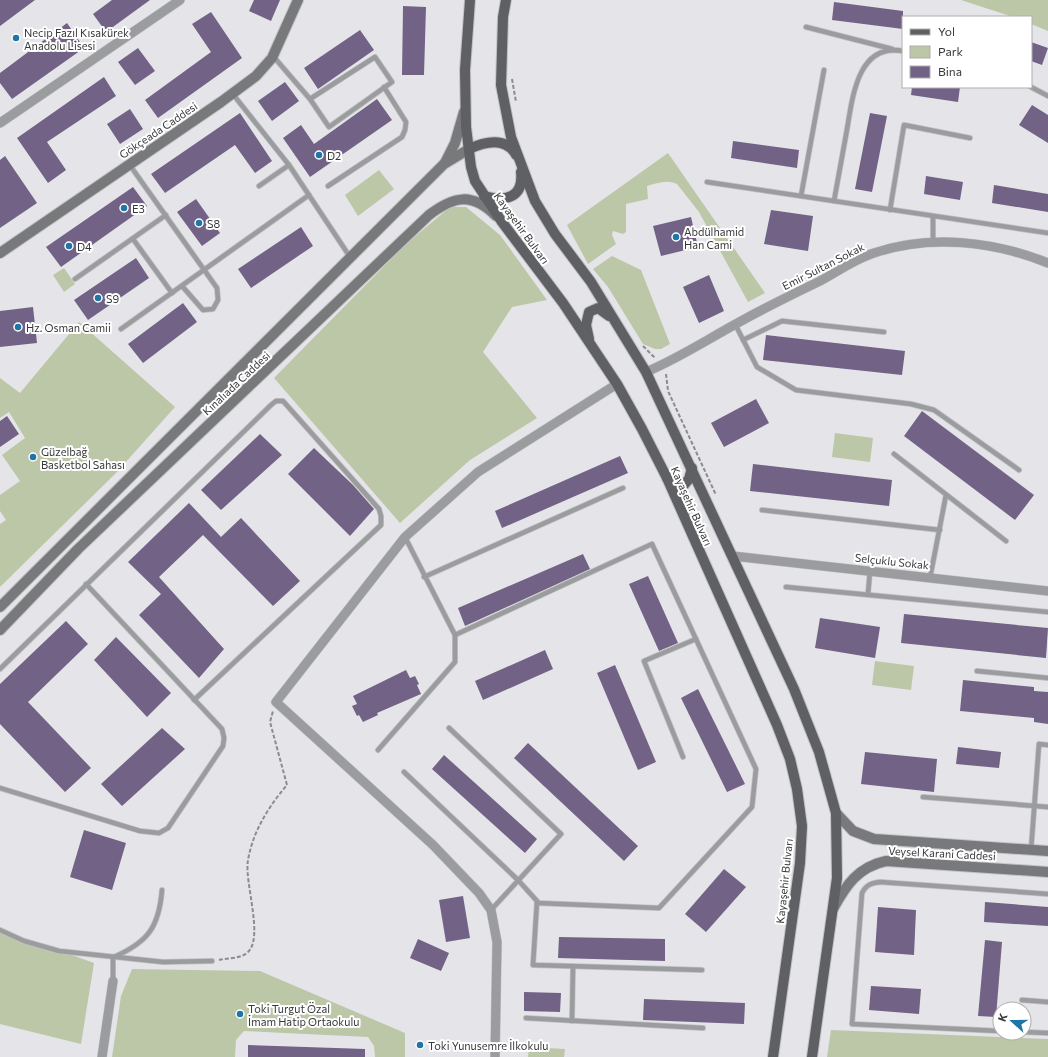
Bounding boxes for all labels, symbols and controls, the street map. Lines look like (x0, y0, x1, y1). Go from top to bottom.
legend (902, 16, 1032, 88)
text: Yol (938, 24, 955, 38)
place label: Necip Fazıl Kısakürek Anadolu Lisesi (24, 26, 129, 52)
marker: Necip Fazıl Kısakürek Anadolu Lisesi (11, 33, 21, 43)
text: Park (938, 44, 964, 58)
text: Bina (938, 64, 962, 78)
street label: Gökçeada Caddesi (117, 99, 200, 161)
place label: D2 (327, 149, 341, 162)
marker: D2 (314, 150, 324, 160)
street label: Kayaşehir Bulvarı (492, 190, 552, 266)
place label: E3 (132, 202, 145, 215)
marker: E3 (119, 203, 129, 213)
place label: S8 (207, 217, 220, 230)
marker: S8 (194, 218, 204, 228)
place label: Abdülhamid Han Cami (684, 225, 744, 251)
marker: Abdülhamid Han Cami (671, 232, 681, 242)
place label: D4 (77, 240, 92, 253)
street label: Emir Sultan Sokak (780, 240, 866, 292)
marker: D4 (64, 241, 74, 251)
place label: S9 (106, 292, 119, 305)
marker: S9 (93, 293, 103, 303)
place label: Hz. Osman Camii (26, 321, 111, 334)
marker: Hz. Osman Camii (13, 322, 23, 332)
street label: Kınalıada Caddesi (200, 348, 273, 418)
place label: Güzelbağ Basketbol Sahası (41, 445, 125, 471)
marker: Güzelbağ Basketbol Sahası (28, 452, 38, 462)
street label: Kayaşehir Bulvarı (669, 464, 715, 548)
street label: Selçuklu Sokak (854, 551, 930, 571)
street label: Kayaşehir Bulvarı (773, 838, 795, 924)
street label: Veysel Karani Caddesi (888, 844, 996, 862)
place label: Toki Turgut Özal İmam Hatip Ortaokulu (248, 1001, 359, 1028)
north arrow (992, 1001, 1032, 1041)
marker: Toki Turgut Özal İmam Hatip Ortaokulu (235, 1009, 245, 1019)
text: K (995, 1011, 1010, 1023)
place label: Toki Yunusemre İlkokulu (428, 1038, 548, 1052)
marker: Toki Yunusemre İlkokulu (415, 1040, 425, 1050)

